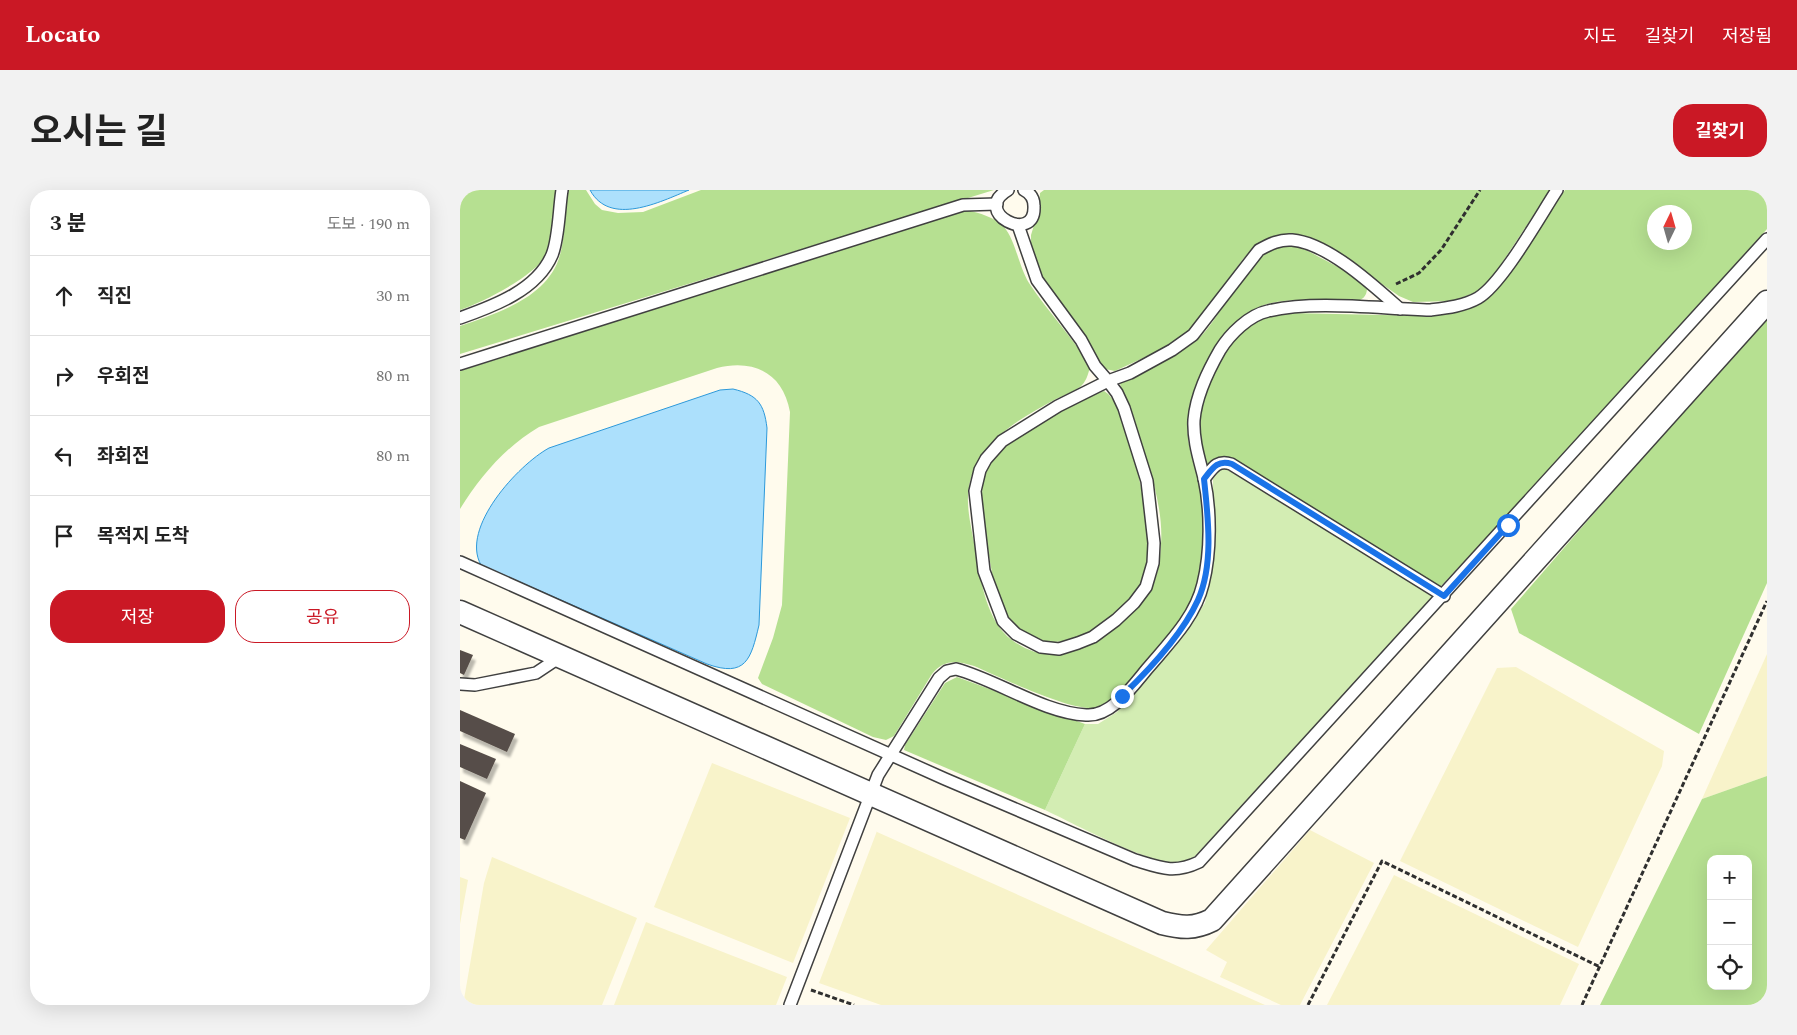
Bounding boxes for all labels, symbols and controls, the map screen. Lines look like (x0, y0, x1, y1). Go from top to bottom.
text: Locato (25, 17, 100, 53)
text: 지도 (1584, 23, 1617, 50)
text: 길찾기 (1645, 23, 1694, 50)
text: 저장됨 (1722, 23, 1772, 50)
button: 길찾기 (1673, 104, 1767, 157)
text: 오시는 길 (30, 106, 168, 159)
north arrow (1647, 205, 1692, 250)
text: 3 분 (50, 208, 86, 240)
text: 도보 · 190 m (327, 212, 410, 236)
icon: ahead (50, 282, 78, 310)
text: 직진 (97, 282, 132, 311)
text: 30 m (376, 284, 410, 308)
icon: right (50, 362, 78, 390)
text: 우회전 (97, 362, 149, 391)
text: 80 m (376, 364, 410, 388)
icon: left (50, 442, 78, 470)
text: 좌회전 (97, 442, 149, 471)
text: 80 m (376, 444, 410, 468)
route start (1497, 514, 1520, 537)
icon: arrive (50, 522, 78, 550)
text: 목적지 도착 (97, 522, 189, 551)
button: 저장 (50, 590, 225, 643)
button: 공유 (235, 590, 410, 643)
route end (1111, 685, 1134, 708)
map controls (1707, 855, 1752, 990)
button: + (1707, 855, 1752, 900)
button: − (1707, 900, 1752, 945)
button: locate (1707, 945, 1752, 990)

